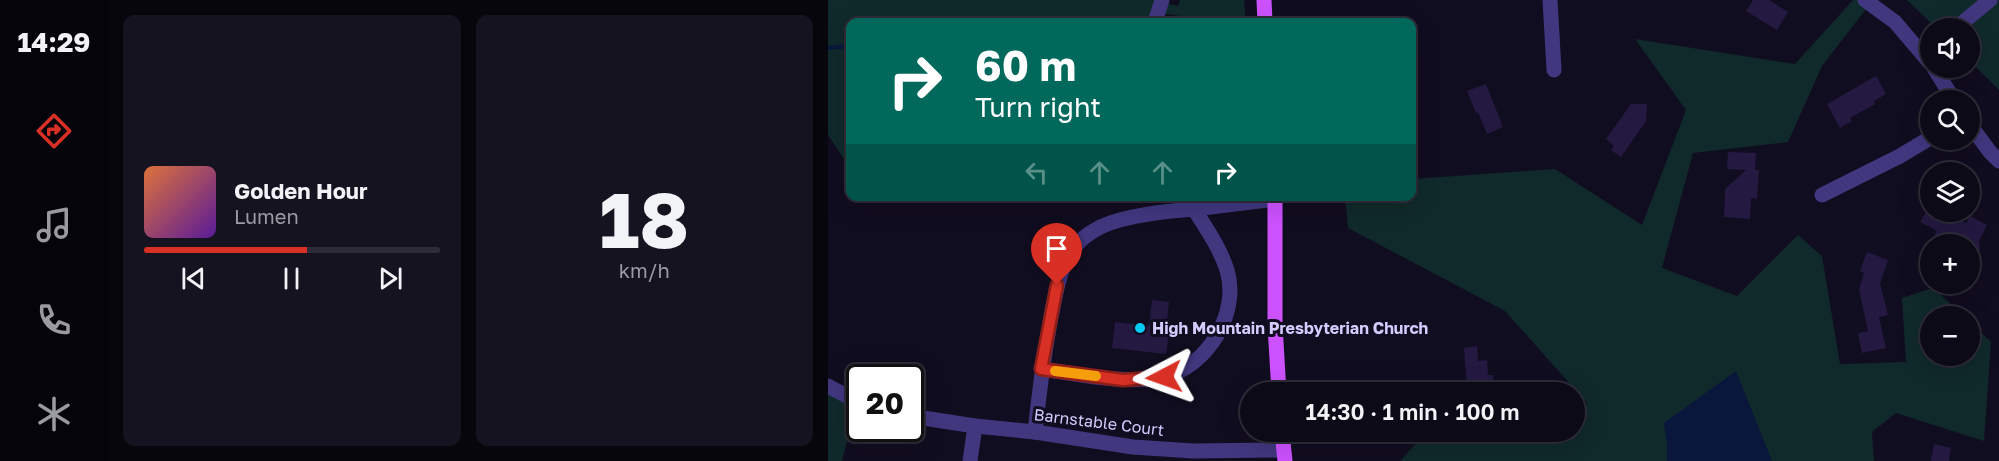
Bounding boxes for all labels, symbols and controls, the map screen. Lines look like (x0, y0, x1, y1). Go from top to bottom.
map controls (1920, 18, 1980, 366)
button: sound (1920, 18, 1980, 78)
text: 14:29 (17, 26, 91, 58)
text: 60 m (975, 40, 1076, 90)
icon: right (876, 42, 954, 120)
button: search (1920, 90, 1980, 150)
text: Turn right (975, 91, 1101, 123)
icon: directions (33, 110, 75, 152)
icon: left (1020, 156, 1053, 189)
icon: ahead (1083, 156, 1116, 189)
icon: ahead (1146, 156, 1179, 189)
icon: right (1209, 156, 1242, 189)
button: layers (1920, 162, 1980, 222)
text: 18 (599, 172, 689, 265)
text: Golden Hour (234, 177, 368, 204)
icon: music (33, 204, 75, 246)
text: Lumen (234, 204, 299, 228)
pin (1031, 223, 1082, 285)
icon: arrive (1040, 232, 1073, 265)
button: + (1920, 234, 1980, 294)
text: km/h (619, 258, 670, 282)
icon: previous (177, 262, 210, 295)
icon: pause (275, 262, 308, 295)
icon: next (374, 262, 407, 295)
icon: phone (33, 299, 75, 341)
button: − (1920, 306, 1980, 366)
place label: High Mountain Presbyterian Church (1152, 318, 1428, 338)
marker: High Mountain Presbyterian Church (1133, 321, 1147, 335)
position arrow (1132, 345, 1196, 409)
speed limit sign: 20 (846, 364, 924, 442)
icon: climate (33, 393, 75, 435)
text: 14:30 · 1 min · 100 m (1306, 398, 1519, 425)
street label: Barnstable Court (1033, 404, 1165, 440)

